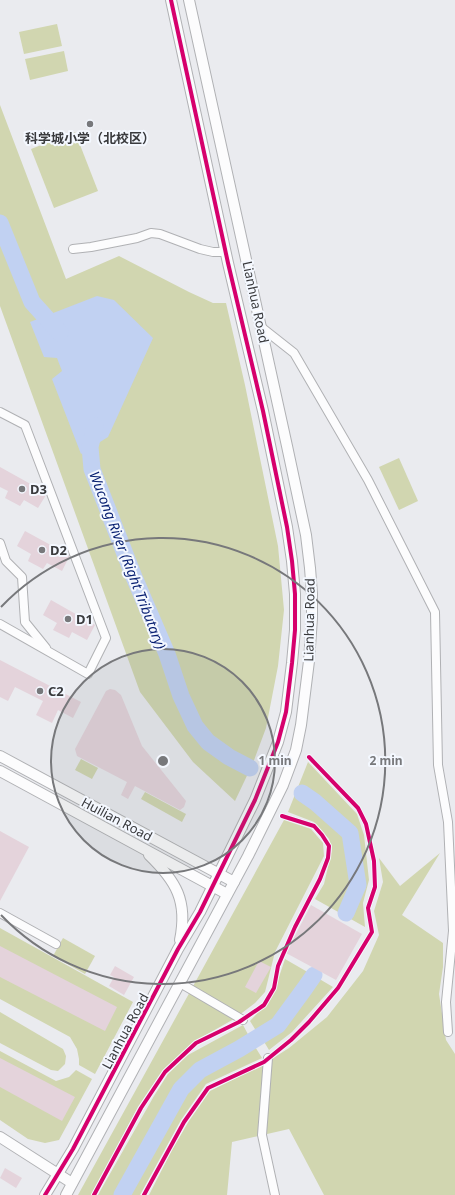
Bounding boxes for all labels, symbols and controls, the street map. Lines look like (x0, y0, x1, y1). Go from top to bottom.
marker: 科学城小学（北校区） (85, 119, 95, 129)
place label: 科学城小学（北校区） (25, 129, 155, 147)
street label: Lianhua Road (239, 259, 273, 345)
water label: Wucong River (Right Tributary) (85, 468, 171, 652)
place label: D3 (30, 480, 47, 498)
marker: D3 (17, 484, 27, 494)
place label: D2 (50, 541, 67, 559)
marker: D2 (37, 545, 47, 555)
street label: Lianhua Road (299, 578, 319, 662)
place label: D1 (76, 610, 93, 628)
marker: D1 (63, 614, 73, 624)
place label: C2 (48, 682, 64, 700)
marker: C2 (35, 686, 45, 696)
text: 1 min (258, 752, 292, 769)
text: 2 min (369, 752, 403, 769)
centre of rings (156, 754, 170, 768)
street label: Huilian Road (78, 793, 156, 845)
street label: Lianhua Road (97, 990, 153, 1072)

